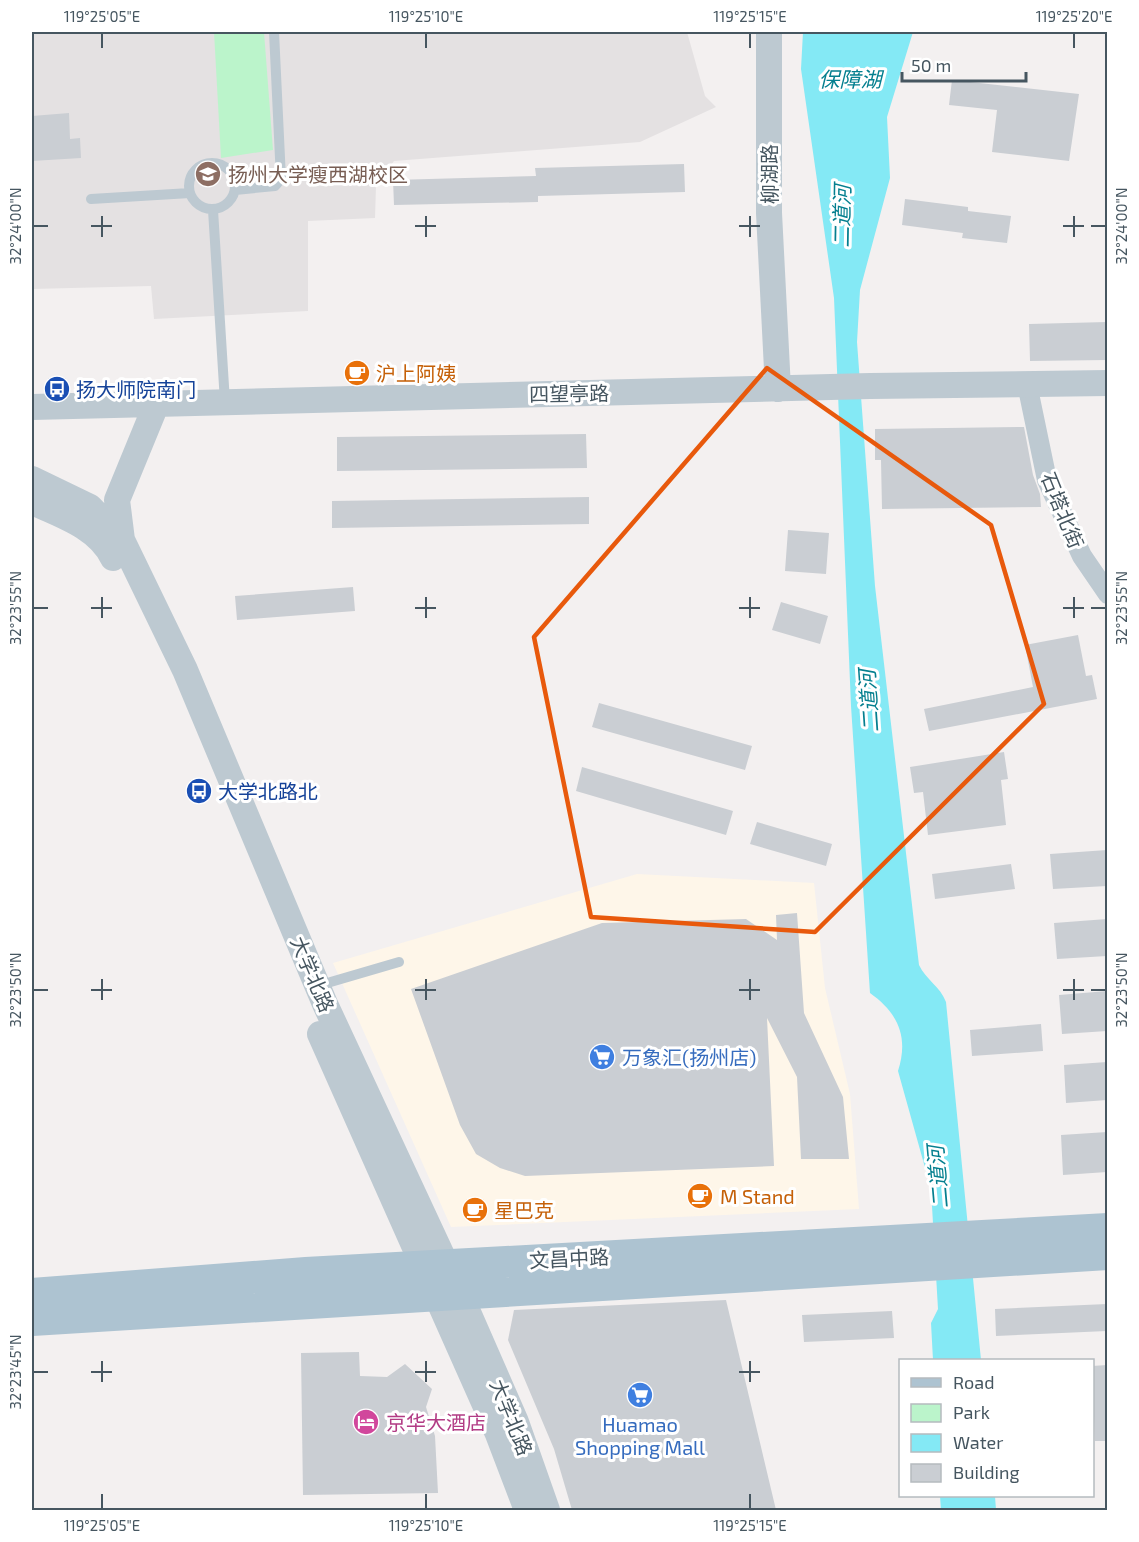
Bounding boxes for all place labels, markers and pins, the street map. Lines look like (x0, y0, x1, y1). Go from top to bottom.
school or university icon: 扬州大学瘦西湖校区 (193, 159, 223, 189)
place label: 扬州大学瘦西湖校区 (228, 162, 408, 186)
cafe icon: 沪上阿姨 (342, 358, 372, 388)
place label: 沪上阿姨 (376, 361, 456, 385)
bus stop icon: 扬大师院南门 (42, 374, 72, 404)
place label: 扬大师院南门 (76, 377, 196, 401)
bus stop icon: 大学北路北 (184, 776, 214, 806)
place label: 大学北路北 (218, 779, 318, 803)
supermarket icon: 万象汇(扬州店) (587, 1042, 617, 1072)
place label: 万象汇(扬州店) (622, 1045, 756, 1069)
cafe icon: M Stand (685, 1181, 715, 1211)
place label: M Stand (720, 1184, 795, 1208)
cafe icon: 星巴克 (460, 1195, 490, 1225)
place label: 星巴克 (494, 1198, 554, 1222)
supermarket icon: Huamao Shopping Mall (625, 1380, 655, 1410)
hotel icon: 京华大酒店 (351, 1407, 381, 1437)
place label: 京华大酒店 (386, 1410, 486, 1434)
place label: Huamao Shopping Mall (575, 1412, 705, 1459)

